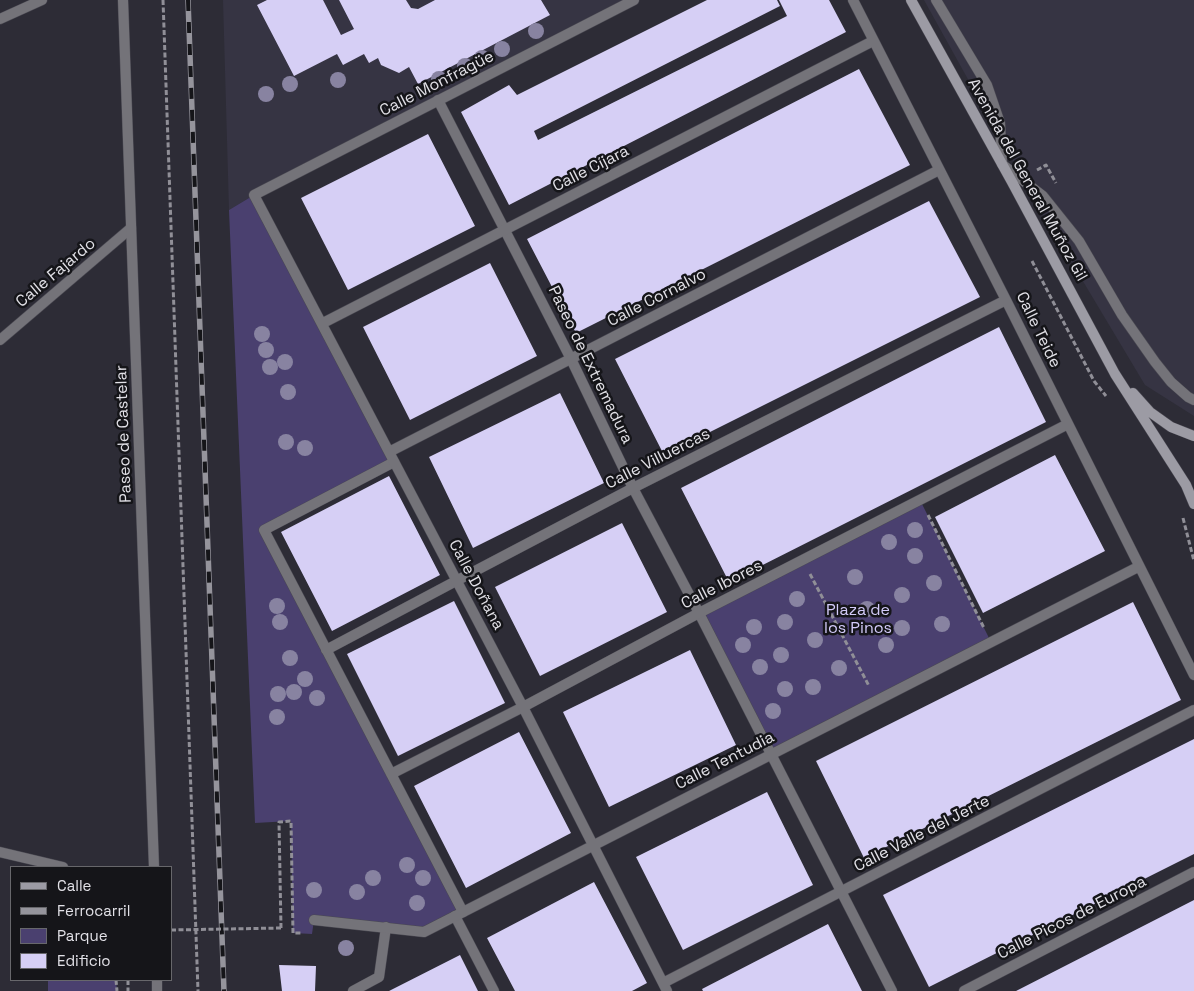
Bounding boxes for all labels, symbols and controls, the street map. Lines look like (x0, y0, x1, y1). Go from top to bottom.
street label: Calle Monfragüe (377, 47, 497, 121)
street label: Avenida del General Muñoz Gil (963, 75, 1091, 285)
street label: Calle Cíjara (550, 142, 632, 196)
street label: Calle Fajardo (12, 234, 100, 312)
street label: Calle Cornalvo (604, 265, 710, 331)
street label: Paseo de Extremadura (543, 283, 637, 447)
street label: Calle Teide (1011, 289, 1065, 371)
street label: Paseo de Castelar (112, 365, 136, 503)
street label: Calle Villuercas (603, 424, 713, 494)
street label: Calle Doñana (444, 537, 508, 633)
street label: Calle Ibores (678, 556, 766, 614)
park label: Plaza de los Pinos (824, 601, 892, 639)
street label: Calle Tentudia (672, 728, 778, 794)
street label: Calle Valle del Jerte (851, 791, 993, 877)
legend (10, 866, 172, 981)
street label: Calle Picos de Europa (994, 872, 1150, 964)
text: Calle (57, 876, 92, 895)
text: Ferrocarril (57, 901, 130, 920)
text: Parque (57, 926, 108, 945)
text: Edificio (57, 951, 111, 970)

